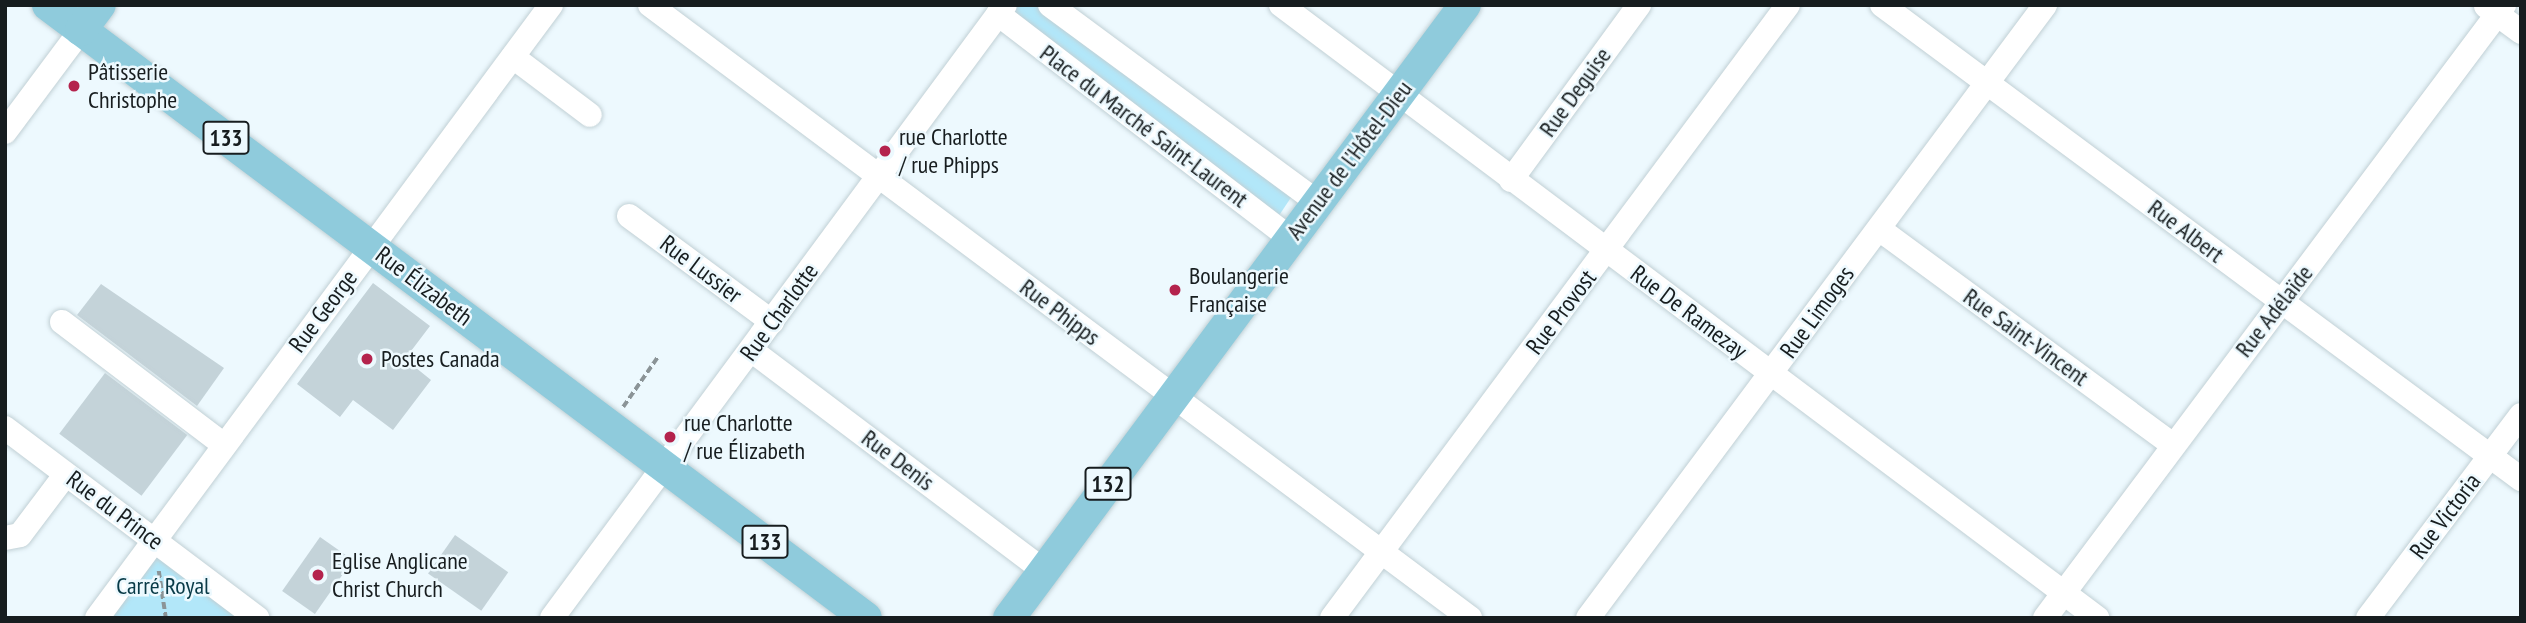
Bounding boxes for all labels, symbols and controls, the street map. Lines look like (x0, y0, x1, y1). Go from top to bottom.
street label: Place du Marché Saint-Laurent (1034, 39, 1254, 213)
street label: Rue Deguise (1533, 42, 1617, 142)
place label: Pâtisserie Christophe (88, 58, 177, 114)
street label: Avenue de l'Hôtel-Dieu (1280, 75, 1418, 245)
marker: Pâtisserie Christophe (66, 78, 82, 94)
road number: 133 (202, 119, 250, 158)
place label: rue Charlotte / rue Phipps (899, 123, 1008, 179)
marker: rue Charlotte / rue Phipps (877, 143, 893, 159)
street label: Rue Albert (2142, 193, 2230, 269)
street label: Rue Lussier (654, 229, 748, 309)
street label: Rue Élizabeth (370, 240, 478, 332)
street label: Rue Charlotte (734, 258, 824, 366)
street label: Rue De Ramezay (1625, 259, 1753, 365)
street label: Rue Adélaïde (2229, 259, 2319, 363)
street label: Rue Limoges (1774, 260, 1860, 364)
place label: Boulangerie Française (1189, 262, 1289, 318)
street label: Rue George (283, 264, 363, 358)
street label: Rue Provost (1520, 264, 1602, 360)
street label: Rue Phipps (1014, 273, 1106, 351)
marker: Boulangerie Française (1167, 282, 1183, 298)
street label: Rue Saint-Vincent (1958, 282, 2094, 392)
place label: Postes Canada (381, 345, 500, 373)
marker: Postes Canada (359, 351, 375, 367)
place label: rue Charlotte / rue Élizabeth (684, 409, 805, 465)
street label: Rue Denis (856, 423, 940, 497)
marker: rue Charlotte / rue Élizabeth (662, 429, 678, 445)
street label: Rue du Prince (61, 464, 169, 556)
road number: 132 (1084, 464, 1132, 504)
street label: Rue Victoria (2403, 467, 2487, 565)
road number: 133 (740, 522, 790, 562)
place label: Eglise Anglicane Christ Church (332, 547, 468, 603)
marker: Eglise Anglicane Christ Church (310, 567, 326, 583)
park label: Carré Royal (116, 572, 210, 600)

